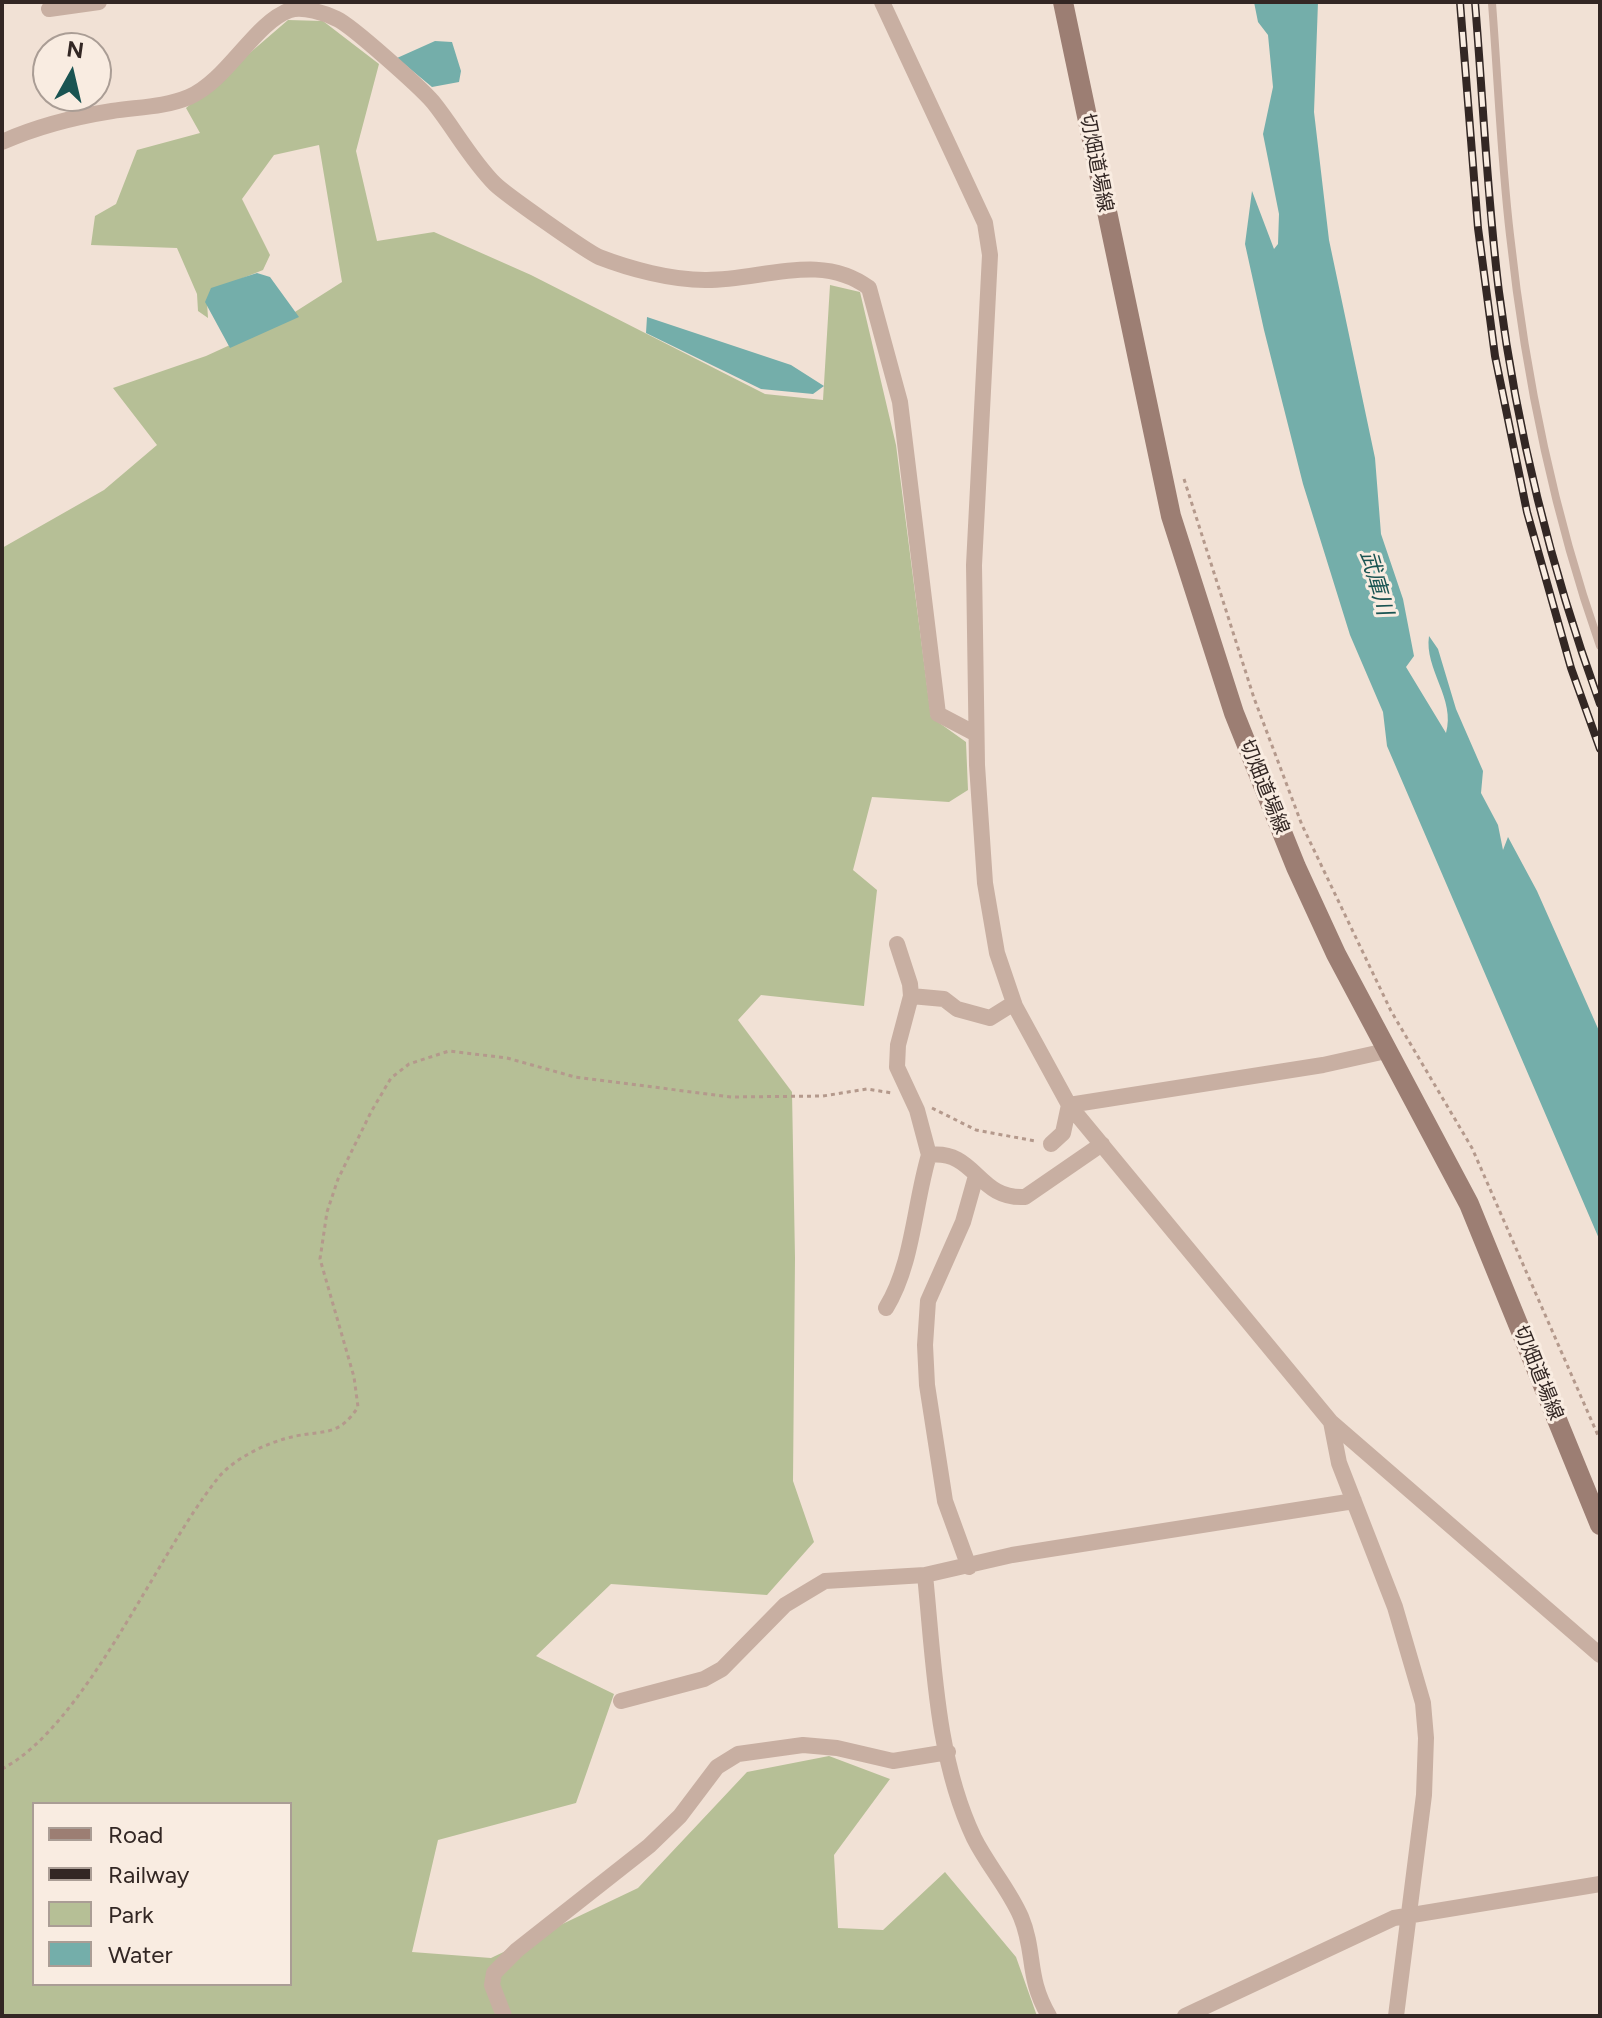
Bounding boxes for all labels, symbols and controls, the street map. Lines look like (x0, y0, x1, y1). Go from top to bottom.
north arrow (32, 32, 112, 112)
text: N (65, 35, 85, 64)
street label: 切畑道場線 (1075, 112, 1117, 214)
water label: 武庫川 (1354, 548, 1398, 618)
street label: 切畑道場線 (1234, 736, 1294, 838)
street label: 切畑道場線 (1508, 1322, 1568, 1424)
legend (32, 1802, 292, 1986)
text: Road (108, 1820, 163, 1849)
text: Railway (108, 1860, 189, 1889)
text: Park (108, 1900, 154, 1929)
text: Water (108, 1940, 173, 1969)

